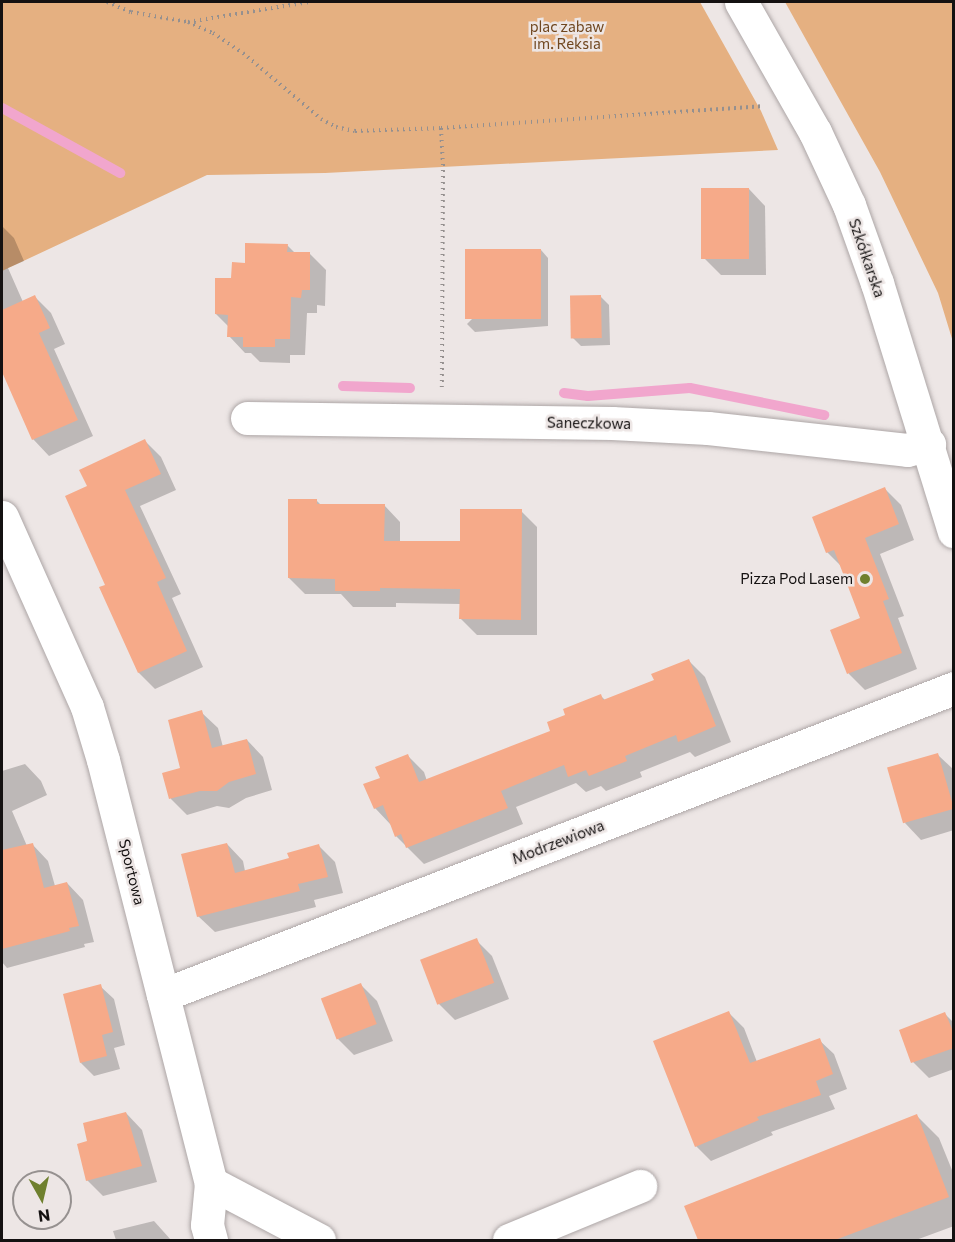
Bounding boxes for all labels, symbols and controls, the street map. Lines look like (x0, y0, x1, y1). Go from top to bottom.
park label: plac zabaw im. Reksia (530, 17, 604, 52)
street label: Szkółkarska (845, 216, 889, 300)
street label: Saneczkowa (547, 413, 631, 433)
place label: Pizza Pod Lasem (740, 570, 853, 588)
marker: Pizza Pod Lasem (858, 572, 872, 586)
street label: Modrzewiowa (509, 816, 607, 868)
street label: Sportowa (115, 837, 149, 907)
north arrow (12, 1170, 72, 1230)
text: N (37, 1206, 52, 1227)

